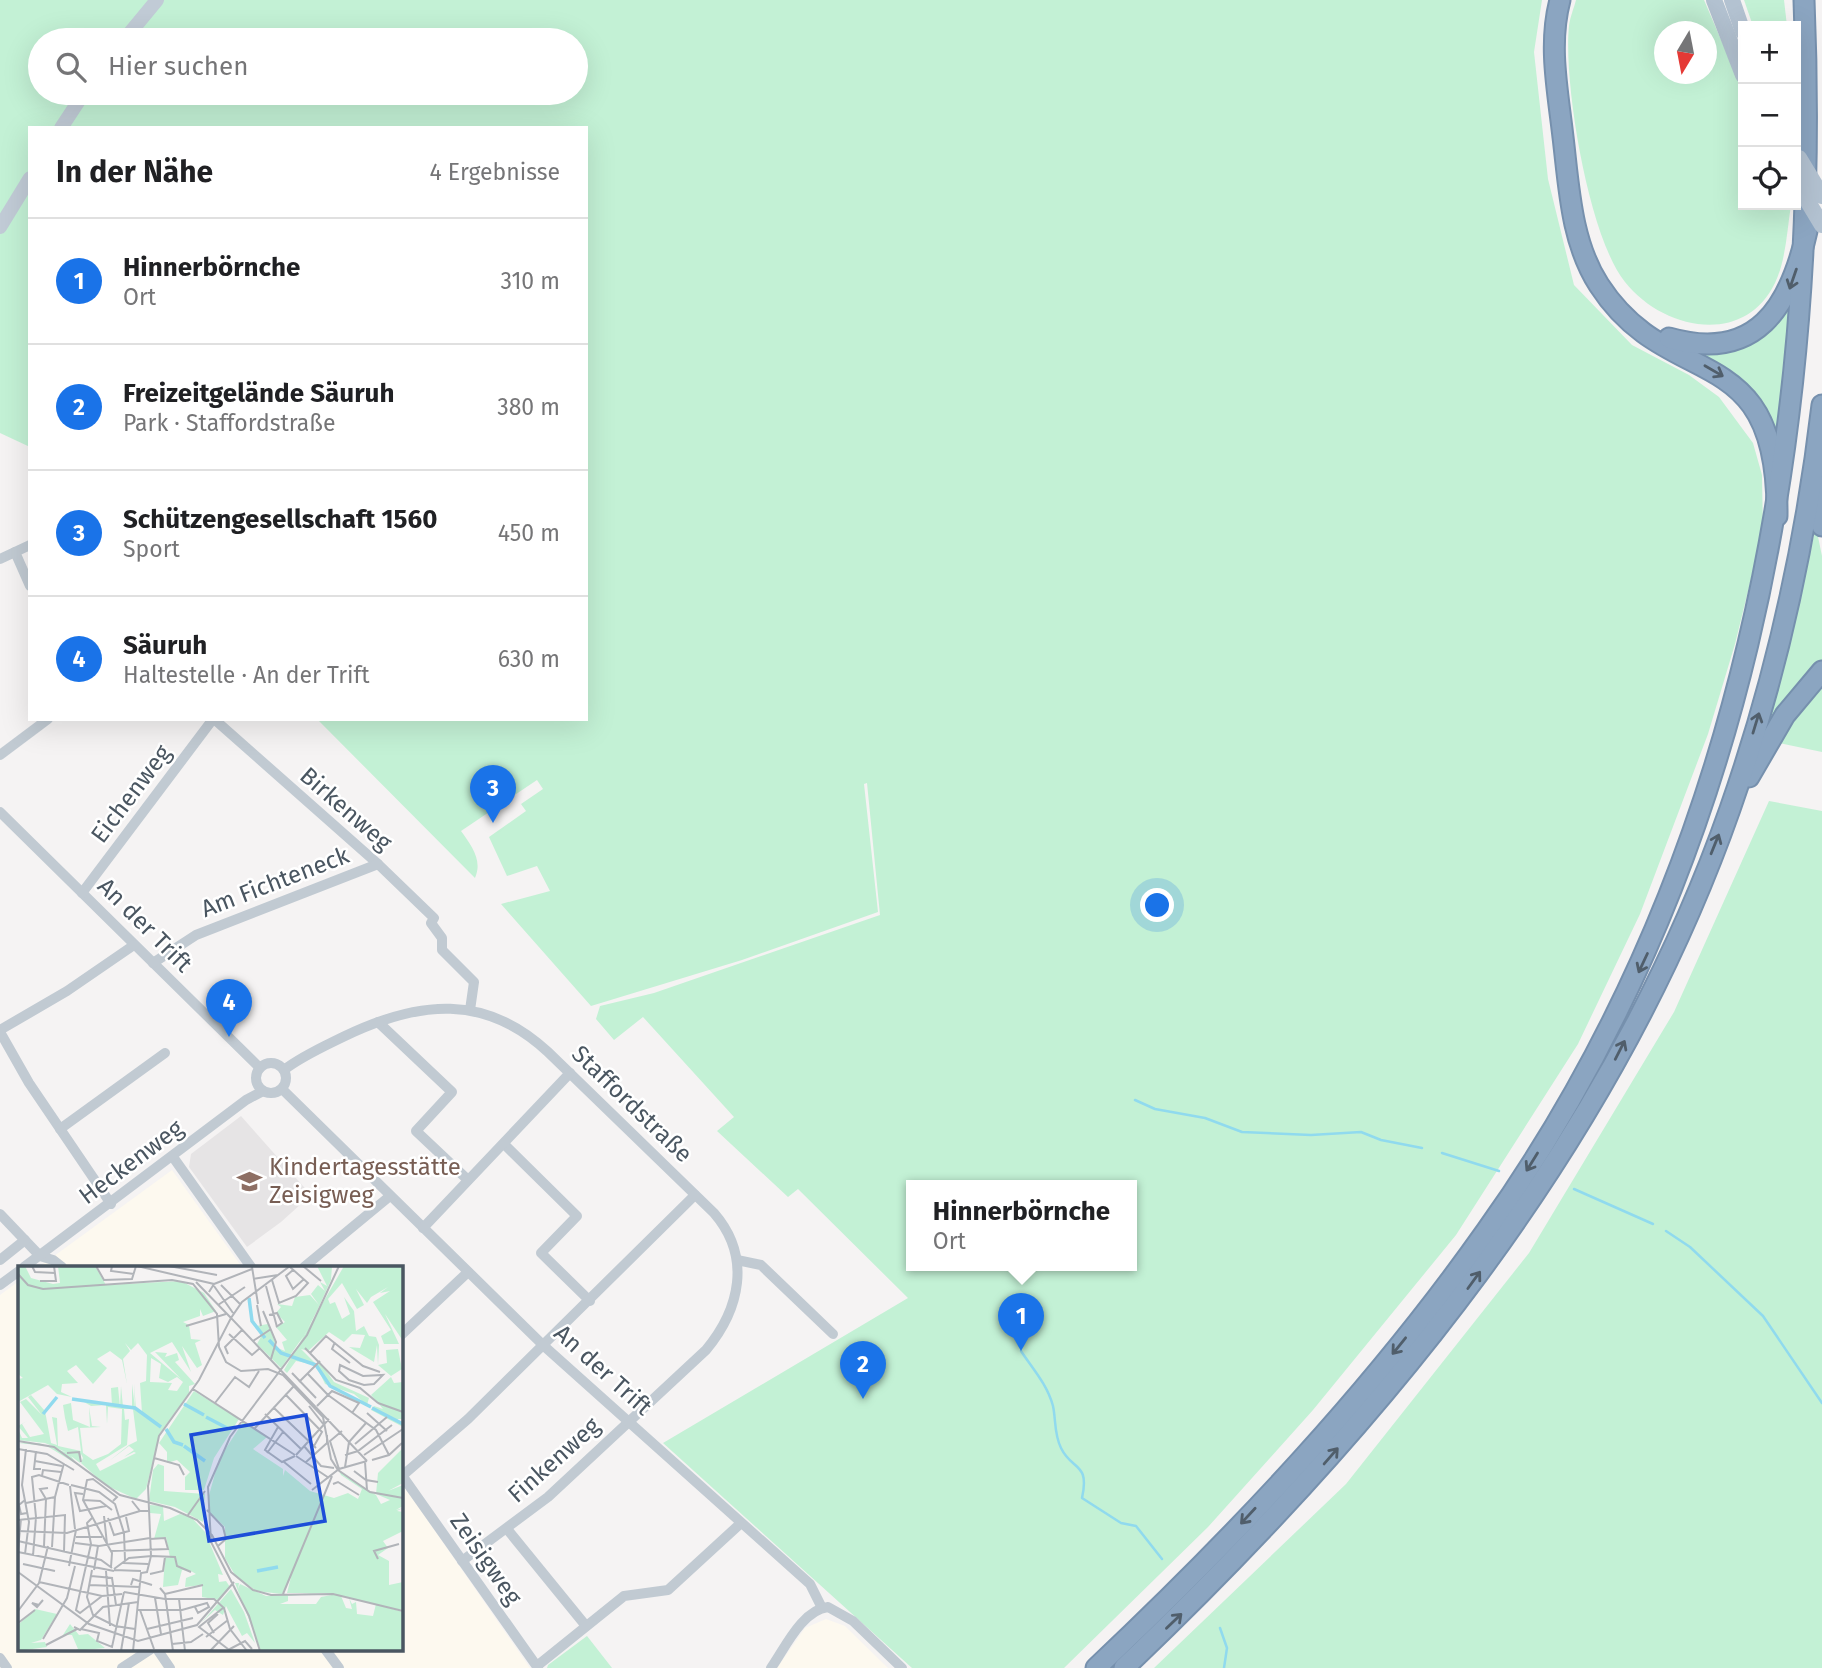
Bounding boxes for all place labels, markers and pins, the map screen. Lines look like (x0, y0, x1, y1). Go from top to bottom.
pin: 3 (470, 765, 516, 823)
pin: 4 (206, 979, 252, 1037)
place label: Kindertagesstätte Zeisigweg (269, 1153, 461, 1209)
school or university icon: Kindertagesstätte Zeisigweg (235, 1167, 263, 1195)
pin: 1 (998, 1293, 1044, 1351)
pin: 2 (840, 1341, 886, 1399)

